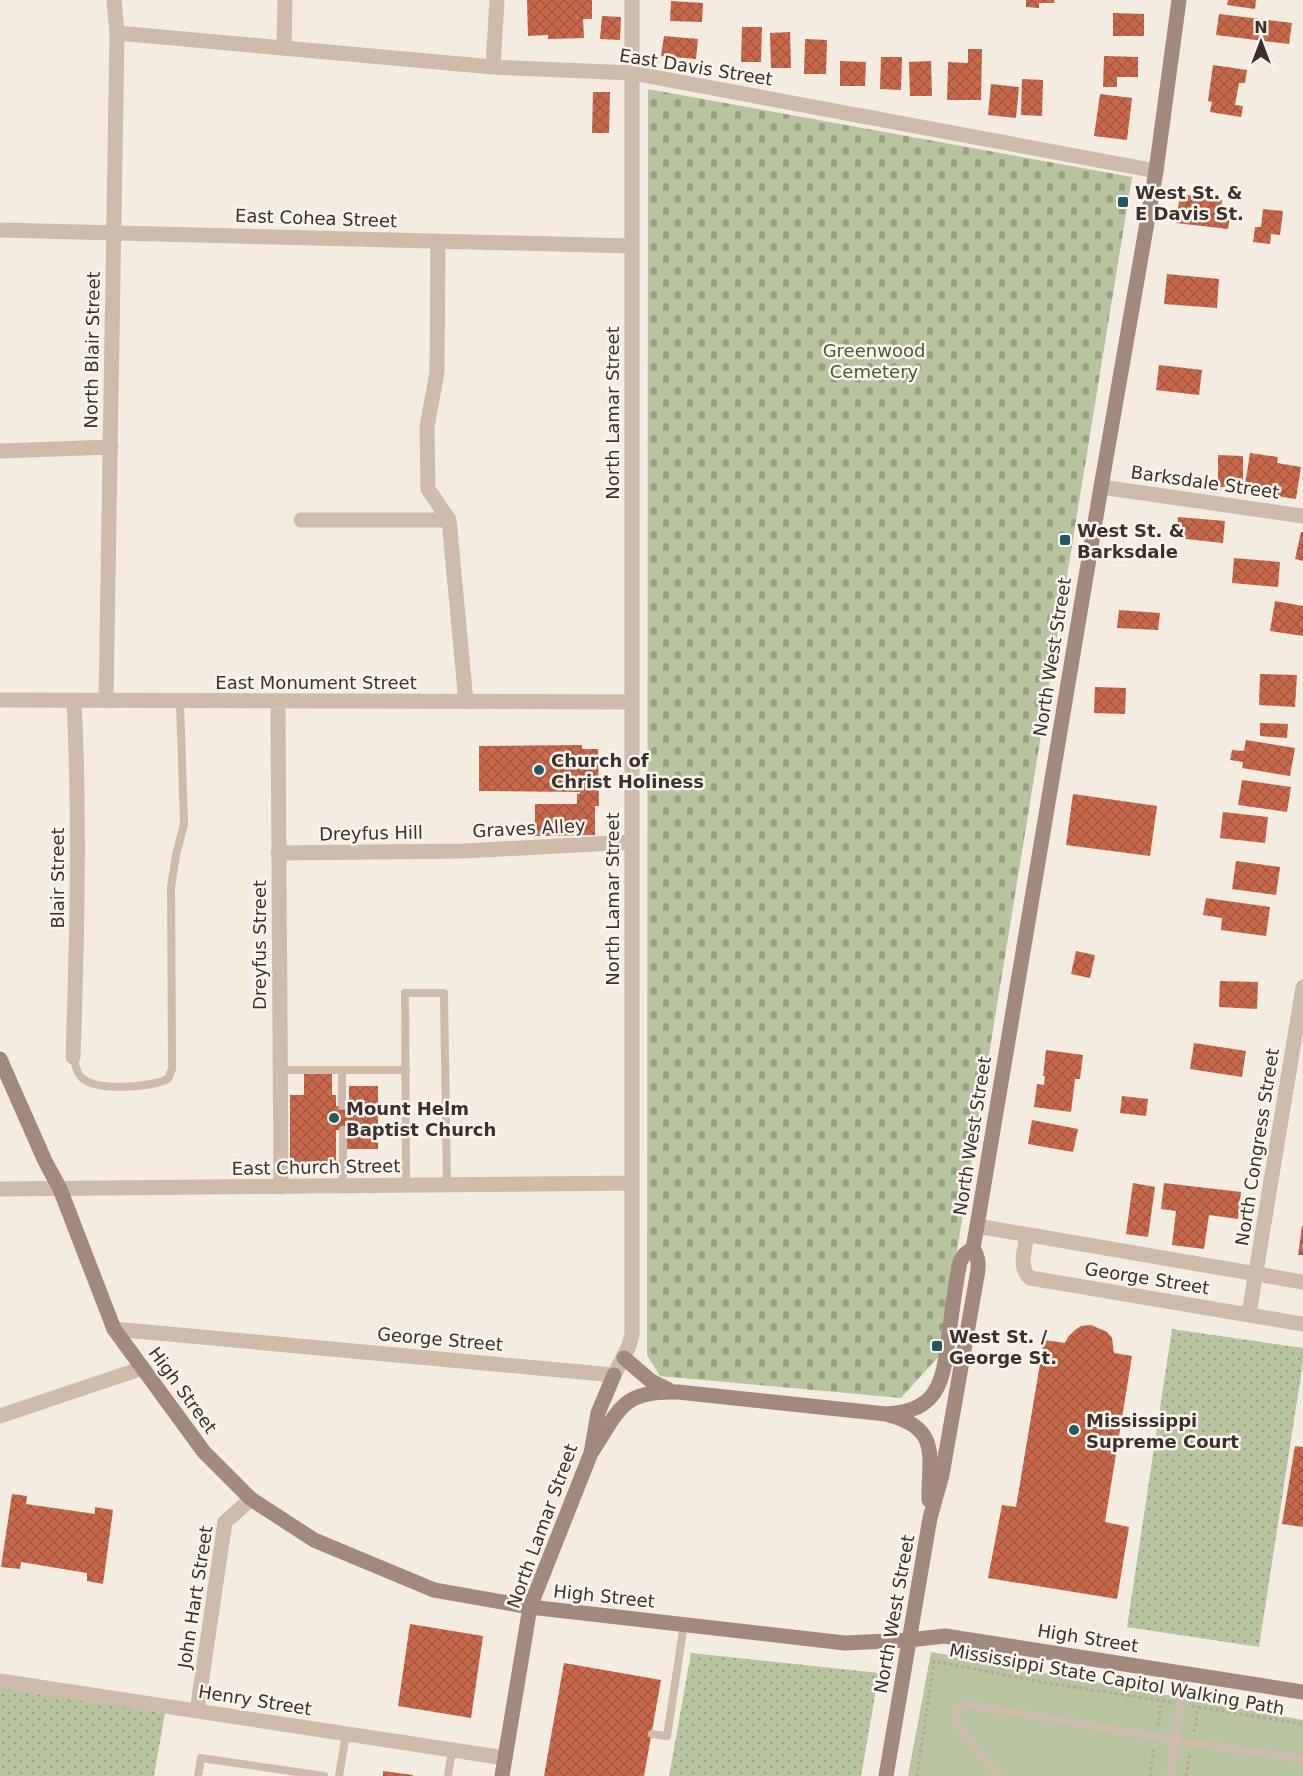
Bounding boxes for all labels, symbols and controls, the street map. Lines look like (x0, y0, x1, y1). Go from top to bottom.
north arrow (1231, 12, 1291, 72)
text: N (1254, 18, 1268, 37)
street label: East Davis Street (618, 45, 774, 89)
place label: West St. & E Davis St. (1135, 182, 1244, 224)
marker: West St. & E Davis St. (1116, 195, 1130, 209)
street label: East Cohea Street (235, 205, 397, 231)
street label: North Blair Street (80, 271, 104, 429)
street label: North Lamar Street (602, 326, 623, 500)
park label: Greenwood Cemetery (823, 340, 925, 382)
street label: Barksdale Street (1130, 461, 1280, 503)
place label: West St. & Barksdale (1077, 520, 1184, 562)
marker: West St. & Barksdale (1058, 533, 1072, 547)
street label: North West Street (1029, 576, 1075, 738)
street label: East Monument Street (215, 672, 417, 693)
place label: Church of Christ Holiness (551, 750, 704, 792)
marker: Church of Christ Holiness (532, 763, 546, 777)
street label: North Lamar Street (602, 812, 623, 986)
street label: Graves Alley (472, 815, 586, 841)
street label: Dreyfus Hill (319, 822, 423, 844)
street label: Blair Street (47, 827, 68, 929)
street label: Dreyfus Street (249, 880, 270, 1010)
street label: North Congress Street (1231, 1047, 1283, 1247)
street label: North West Street (949, 1055, 995, 1217)
place label: Mount Helm Baptist Church (346, 1098, 496, 1140)
marker: Mount Helm Baptist Church (327, 1111, 341, 1125)
street label: East Church Street (231, 1155, 401, 1179)
street label: George Street (1083, 1258, 1211, 1298)
street label: George Street (376, 1323, 504, 1355)
place label: West St. / George St. (949, 1326, 1057, 1368)
marker: West St. / George St. (930, 1339, 944, 1353)
street label: High Street (145, 1343, 221, 1437)
place label: Mississippi Supreme Court (1086, 1410, 1239, 1452)
marker: Mississippi Supreme Court (1067, 1423, 1081, 1437)
street label: North Lamar Street (502, 1441, 582, 1611)
street label: John Hart Street (173, 1524, 217, 1671)
street label: North West Street (870, 1533, 918, 1695)
street label: High Street (552, 1580, 656, 1612)
street label: High Street (1036, 1620, 1140, 1656)
street label: Mississippi State Capitol Walking Path (948, 1639, 1286, 1719)
street label: Henry Street (197, 1681, 313, 1719)

